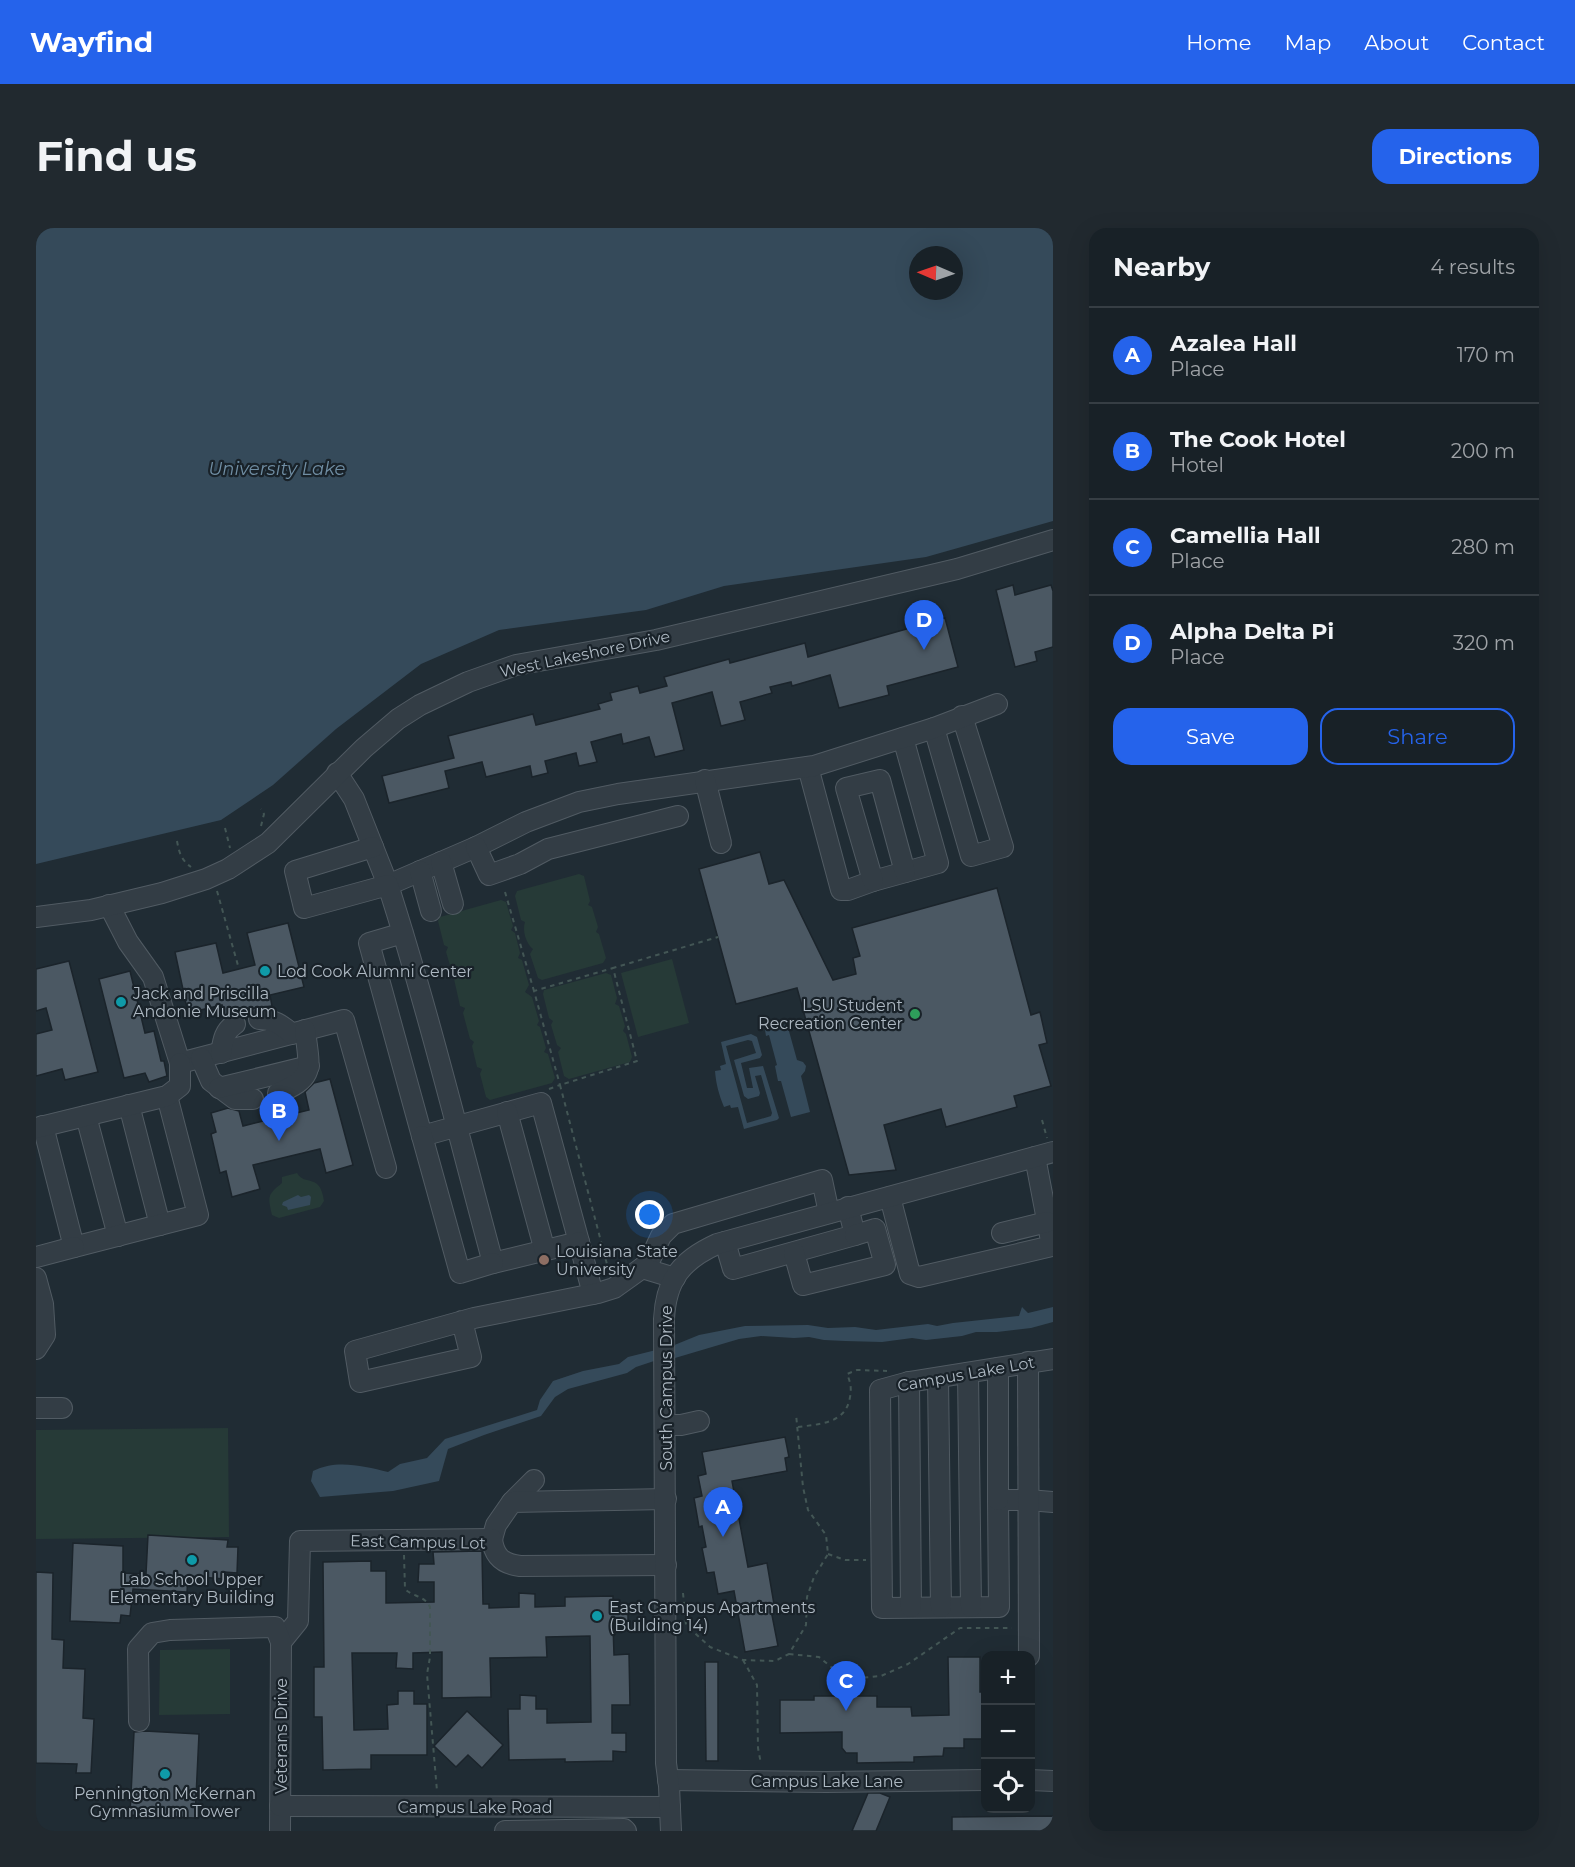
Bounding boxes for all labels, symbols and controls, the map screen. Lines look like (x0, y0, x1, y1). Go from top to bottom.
text: Wayfind (30, 25, 153, 59)
text: Home (1186, 30, 1251, 55)
text: Map (1284, 30, 1331, 55)
text: About (1364, 30, 1429, 55)
text: Contact (1462, 30, 1545, 55)
button: Directions (1372, 129, 1539, 184)
text: Find us (36, 130, 197, 182)
north arrow (909, 246, 963, 300)
text: Nearby (1113, 251, 1210, 283)
text: 4 results (1430, 255, 1515, 279)
text: Azalea Hall (1170, 330, 1297, 357)
text: A (1125, 343, 1140, 367)
text: 170 m (1457, 343, 1515, 367)
text: Place (1170, 357, 1225, 381)
text: The Cook Hotel (1170, 426, 1346, 453)
text: B (1125, 439, 1140, 463)
text: 200 m (1451, 439, 1515, 463)
text: Hotel (1170, 453, 1224, 477)
water label: University Lake (208, 458, 346, 480)
text: Camellia Hall (1170, 522, 1321, 549)
text: C (1125, 535, 1140, 559)
text: 280 m (1451, 535, 1515, 559)
text: Place (1170, 549, 1225, 573)
pin: D (904, 600, 944, 650)
text: Alpha Delta Pi (1170, 618, 1334, 645)
street label: West Lakeshore Drive (498, 627, 672, 681)
text: D (1124, 631, 1141, 655)
text: 320 m (1453, 631, 1515, 655)
text: Place (1170, 645, 1225, 669)
button: Save (1113, 708, 1308, 765)
button: Share (1320, 708, 1515, 765)
place label: Lod Cook Alumni Center (277, 962, 473, 981)
marker: Lod Cook Alumni Center (258, 964, 272, 978)
place label: Jack and Priscilla Andonie Museum (132, 984, 276, 1021)
marker: Jack and Priscilla Andonie Museum (114, 995, 128, 1009)
place label: LSU Student Recreation Center (758, 996, 903, 1033)
marker: LSU Student Recreation Center (908, 1007, 922, 1021)
pin: B (260, 1092, 298, 1141)
your location (635, 1200, 664, 1229)
place label: Louisiana State University (556, 1242, 678, 1279)
marker: Louisiana State University (537, 1253, 551, 1267)
street label: South Campus Drive (657, 1305, 676, 1471)
street label: Campus Lake Lot (896, 1352, 1037, 1395)
pin: A (704, 1488, 742, 1537)
street label: East Campus Lot (350, 1531, 486, 1553)
marker: Lab School Upper Elementary Building (185, 1553, 199, 1567)
place label: Lab School Upper Elementary Building (109, 1570, 275, 1607)
place label: East Campus Apartments (Building 14) (609, 1598, 816, 1635)
marker: East Campus Apartments (Building 14) (590, 1609, 604, 1623)
map controls (981, 1651, 1035, 1813)
button: + (981, 1651, 1035, 1705)
pin: C (826, 1662, 866, 1711)
street label: Veterans Drive (272, 1678, 291, 1794)
button: − (981, 1705, 1035, 1759)
button: locate (981, 1759, 1035, 1813)
marker: Pennington McKernan Gymnasium Tower (158, 1767, 172, 1781)
street label: Campus Lake Lane (751, 1772, 903, 1791)
place label: Pennington McKernan Gymnasium Tower (74, 1784, 256, 1821)
street label: Campus Lake Road (397, 1798, 553, 1817)

